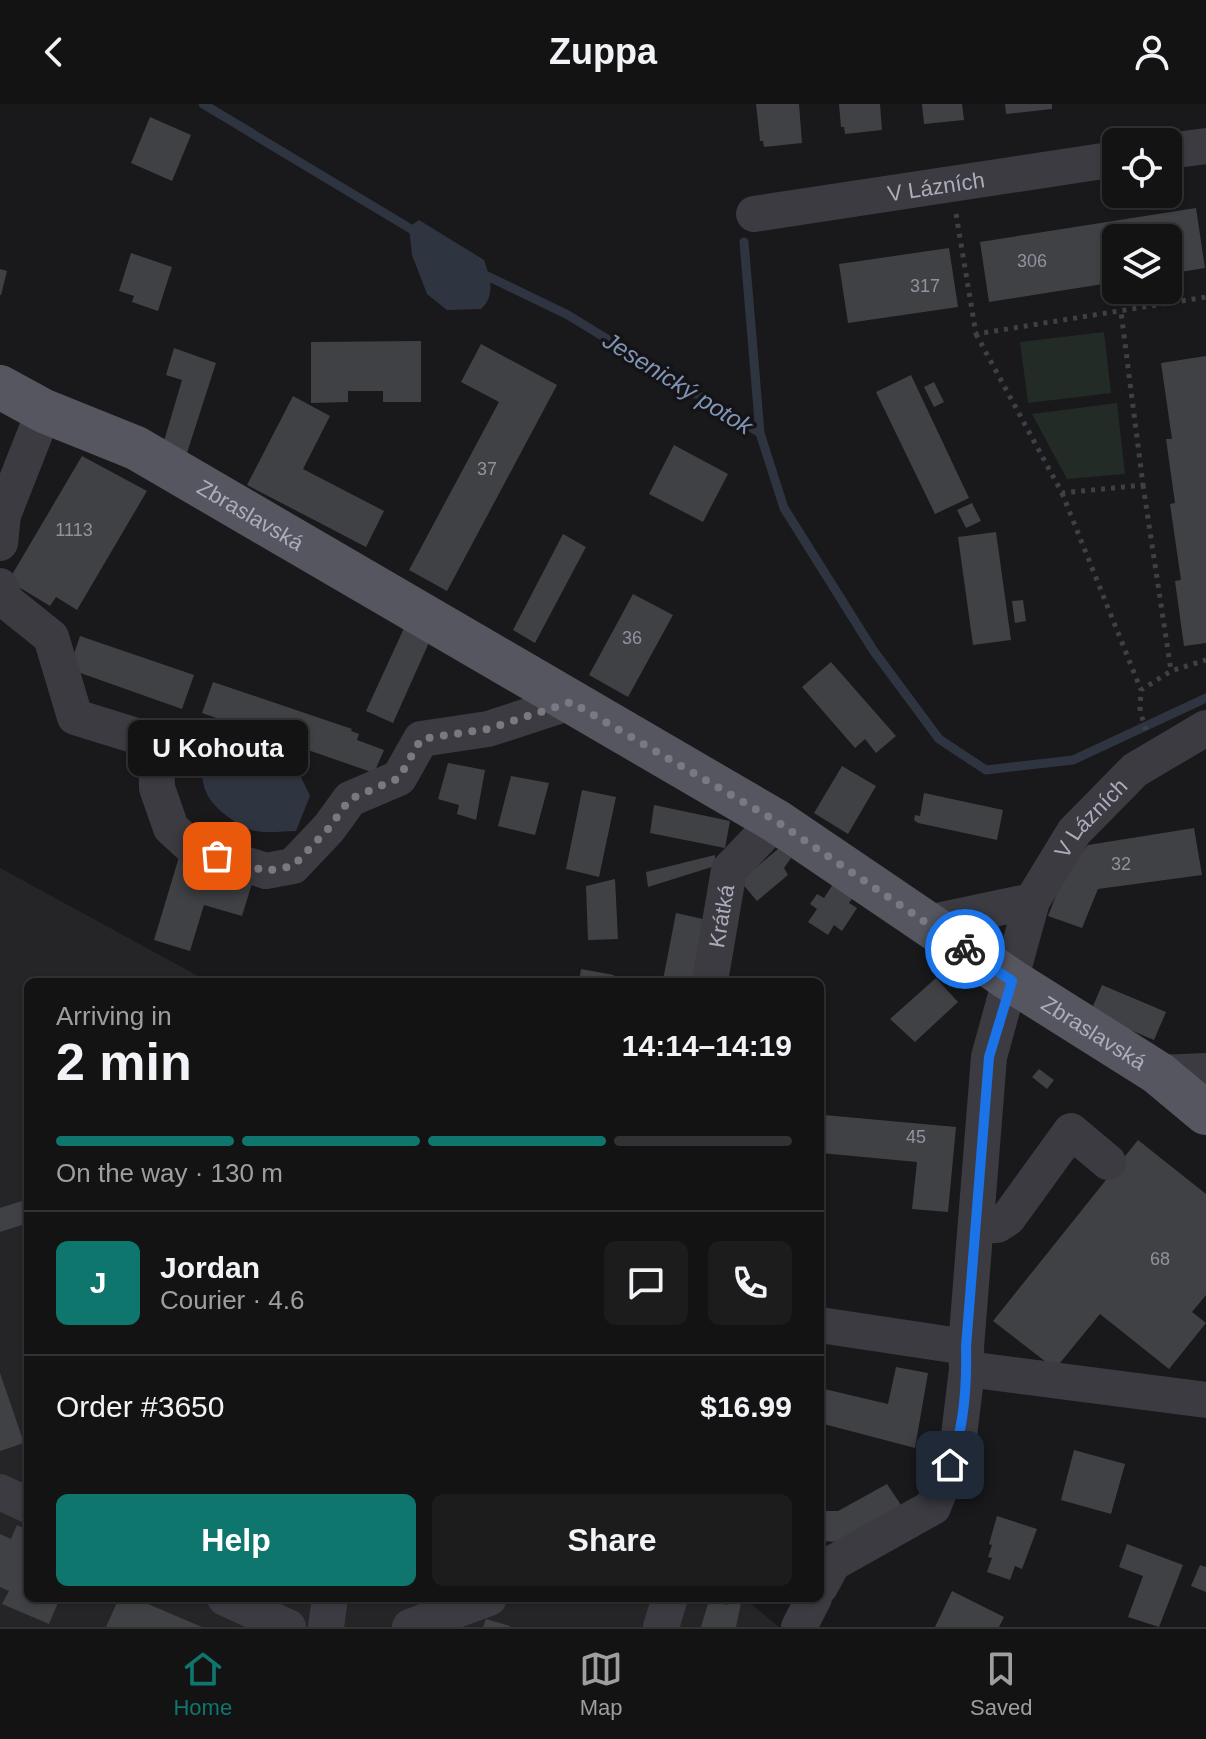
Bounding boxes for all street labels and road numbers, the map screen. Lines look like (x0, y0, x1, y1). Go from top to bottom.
street label: V Lázních (886, 167, 986, 206)
street label: Zbraslavská (193, 474, 309, 556)
street label: V Lázních (1049, 773, 1132, 862)
street label: Krátká (703, 882, 739, 949)
street label: Zbraslavská (1037, 990, 1151, 1075)

